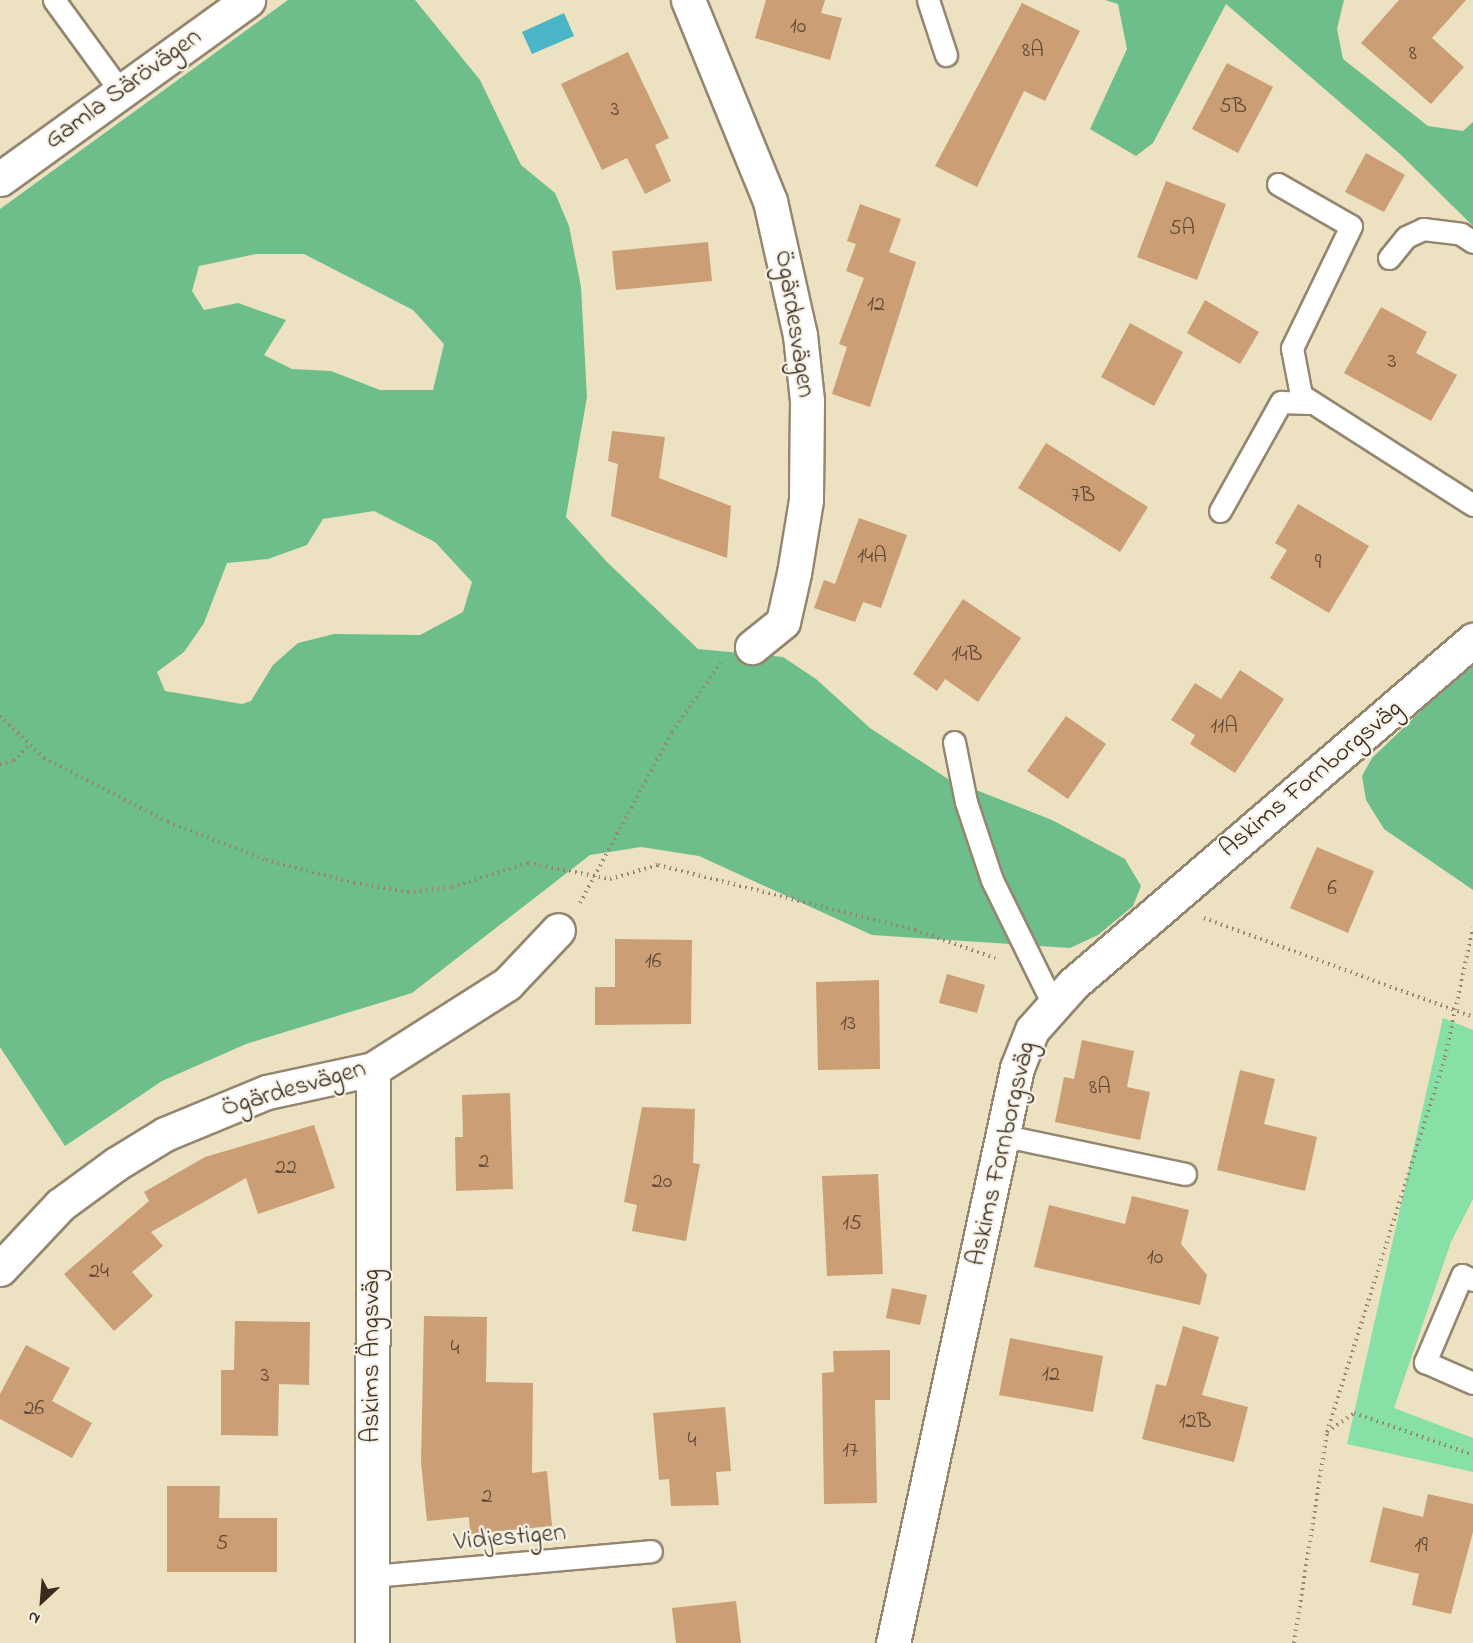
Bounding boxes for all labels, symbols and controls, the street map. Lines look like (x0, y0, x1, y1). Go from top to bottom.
house number: 10 (790, 15, 806, 41)
street label: Gamla Särövägen (40, 23, 208, 157)
house number: 8A (1022, 39, 1044, 65)
house number: 8 (1409, 42, 1417, 68)
house number: 5B (1219, 95, 1247, 121)
house number: 3 (610, 98, 620, 124)
house number: 5A (1169, 217, 1195, 243)
street label: Ögärdesvägen (766, 248, 820, 400)
house number: 12 (867, 293, 885, 319)
house number: 3 (1387, 350, 1397, 376)
house number: 7B (1071, 484, 1095, 510)
house number: 14A (857, 545, 887, 571)
house number: 9 (1315, 551, 1321, 577)
house number: 14B (952, 643, 982, 669)
street label: Askims Fornborgsväg (1214, 694, 1410, 866)
house number: 11A (1210, 715, 1238, 741)
house number: 6 (1327, 877, 1337, 903)
house number: 16 (645, 950, 661, 976)
house number: 13 (840, 1012, 856, 1038)
street label: Askims Fornborgsväg (962, 1039, 1044, 1269)
street label: Ögärdesvägen (218, 1054, 370, 1126)
house number: 8A (1089, 1076, 1111, 1102)
house number: 2 (479, 1150, 489, 1176)
house number: 22 (275, 1156, 297, 1182)
house number: 20 (652, 1170, 672, 1196)
house number: 15 (842, 1212, 862, 1238)
house number: 10 (1147, 1246, 1163, 1272)
house number: 24 (89, 1260, 109, 1286)
street label: Askims Ängsväg (357, 1269, 389, 1443)
house number: 4 (450, 1337, 460, 1363)
house number: 12 (1042, 1363, 1060, 1389)
house number: 3 (260, 1364, 270, 1390)
house number: 26 (24, 1397, 44, 1423)
house number: 12B (1179, 1410, 1211, 1436)
house number: 4 (687, 1429, 697, 1455)
house number: 17 (842, 1439, 858, 1465)
house number: 2 (482, 1485, 492, 1511)
street label: Vidjestigen (453, 1519, 567, 1559)
house number: 5 (216, 1532, 228, 1558)
house number: 19 (1414, 1534, 1428, 1560)
north arrow (12, 1571, 72, 1631)
text: N (24, 1604, 44, 1630)

